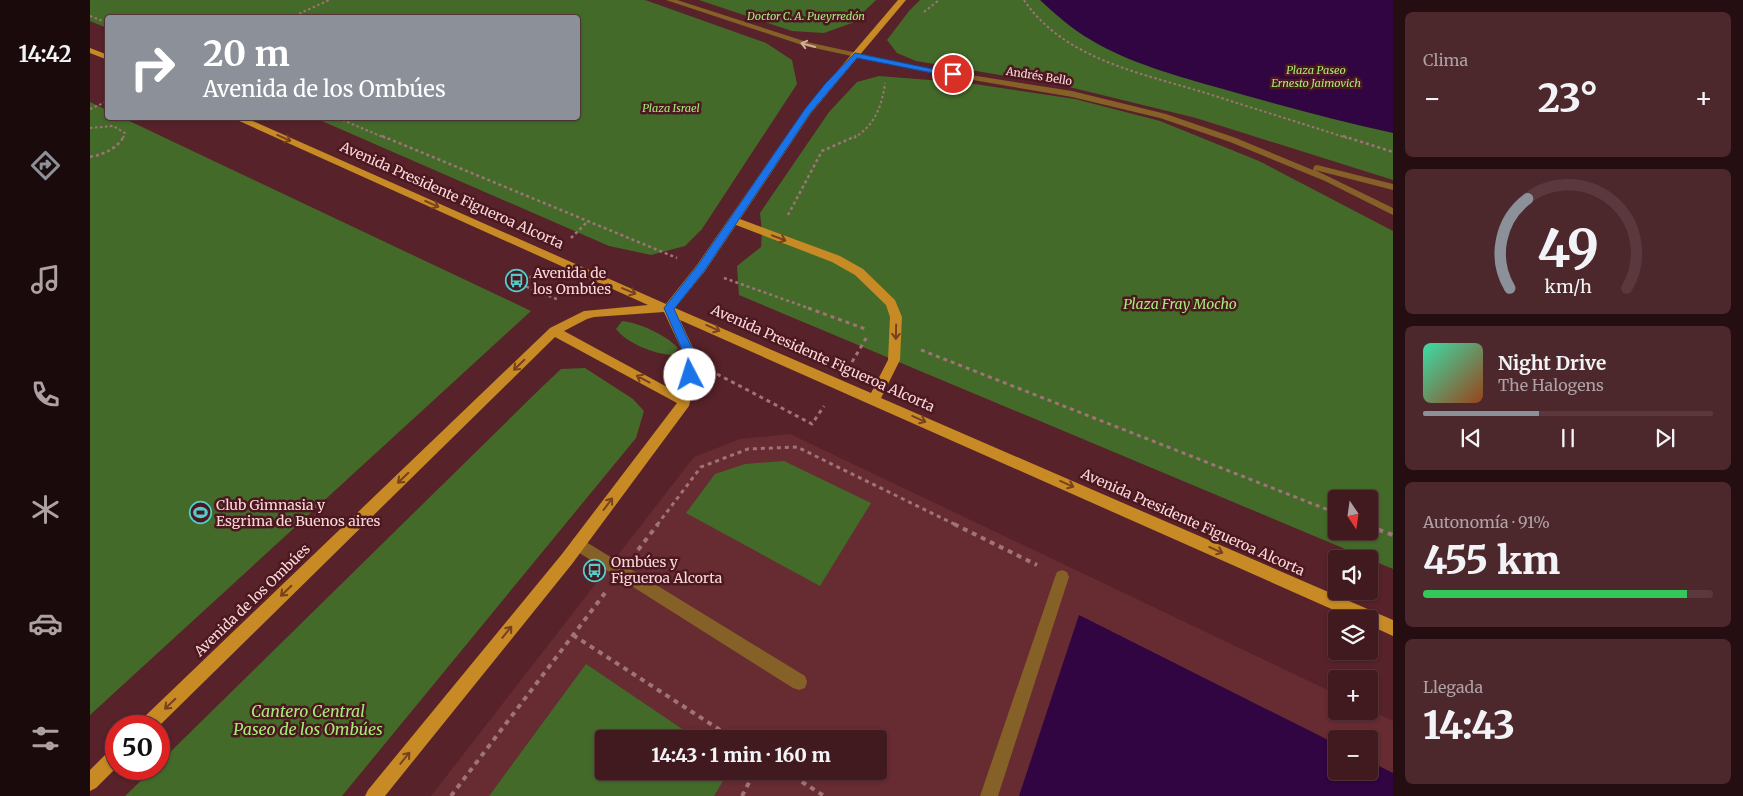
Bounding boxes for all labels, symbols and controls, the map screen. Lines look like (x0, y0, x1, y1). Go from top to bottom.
park label: Doctor C. A. Pueyrredón (746, 9, 865, 23)
text: 20 m (203, 32, 290, 76)
icon: right (120, 35, 185, 100)
text: 14:42 (18, 40, 72, 68)
one-way arrow (800, 40, 816, 49)
text: Clima (1423, 50, 1468, 70)
pin (932, 53, 974, 95)
icon: arrive (939, 60, 967, 88)
park label: Plaza Paseo Ernesto Jaimovich (1271, 63, 1361, 90)
street label: Andrés Bello (1004, 64, 1074, 88)
text: Avenida de los Ombúes (203, 75, 446, 103)
text: 23° (1538, 75, 1598, 122)
text: − (1423, 80, 1442, 116)
text: + (1694, 80, 1713, 116)
park label: Plaza Israel (642, 101, 700, 115)
one-way arrow (276, 133, 291, 143)
street label: Avenida Presidente Figueroa Alcorta (337, 137, 567, 253)
icon: directions (28, 148, 63, 183)
one-way arrow (424, 200, 439, 210)
text: 49 (1537, 216, 1599, 281)
one-way arrow (771, 233, 786, 243)
icon: music (28, 262, 63, 297)
place label: Avenida de los Ombúes (532, 264, 611, 298)
bus stop icon: Avenida de los Ombúes (505, 269, 529, 293)
text: km/h (1544, 275, 1592, 298)
one-way arrow (621, 287, 636, 297)
park label: Plaza Fray Mocho (1123, 295, 1237, 313)
street label: Avenida Presidente Figueroa Alcorta (708, 300, 938, 416)
one-way arrow (705, 324, 720, 334)
one-way arrow (891, 324, 901, 340)
position arrow (663, 348, 715, 400)
text: Night Drive (1498, 351, 1606, 375)
one-way arrow (513, 359, 526, 371)
one-way arrow (636, 373, 650, 383)
text: The Halogens (1498, 375, 1604, 395)
icon: phone (28, 377, 63, 412)
one-way arrow (911, 414, 926, 424)
icon: previous (1457, 424, 1485, 452)
icon: pause (1554, 424, 1582, 452)
icon: next (1651, 424, 1679, 452)
street label: Avenida Presidente Figueroa Alcorta (1078, 464, 1308, 580)
one-way arrow (397, 472, 409, 484)
one-way arrow (1059, 480, 1074, 490)
north arrow (1328, 490, 1378, 540)
map controls (1328, 490, 1378, 780)
icon: climate (28, 492, 63, 527)
place label: Club Gimnasia y Esgrima de Buenos aires (216, 496, 381, 530)
one-way arrow (602, 498, 613, 511)
sports icon: Club Gimnasia y Esgrima de Buenos aires (188, 501, 212, 525)
text: Autonomía · 91% (1423, 512, 1550, 532)
text: 455 km (1423, 537, 1560, 584)
street label: Avenida de los Ombúes (189, 540, 314, 661)
one-way arrow (1208, 545, 1223, 555)
button: sound (1328, 550, 1378, 600)
place label: Ombúes y Figueroa Alcorta (611, 553, 723, 587)
bus stop icon: Ombúes y Figueroa Alcorta (583, 558, 607, 582)
one-way arrow (280, 585, 293, 597)
icon: car (28, 606, 63, 641)
button: layers (1328, 610, 1378, 660)
one-way arrow (502, 626, 513, 639)
button: + (1328, 670, 1378, 720)
text: Llegada (1423, 677, 1483, 697)
one-way arrow (164, 698, 176, 710)
park label: Cantero Central Paseo de los Ombúes (233, 701, 383, 739)
text: 14:43 (1423, 702, 1515, 749)
speed limit sign: 50 (105, 715, 170, 780)
icon: filters (28, 721, 63, 756)
button: − (1328, 730, 1378, 780)
text: 14:43 · 1 min · 160 m (651, 743, 831, 767)
one-way arrow (399, 752, 410, 765)

